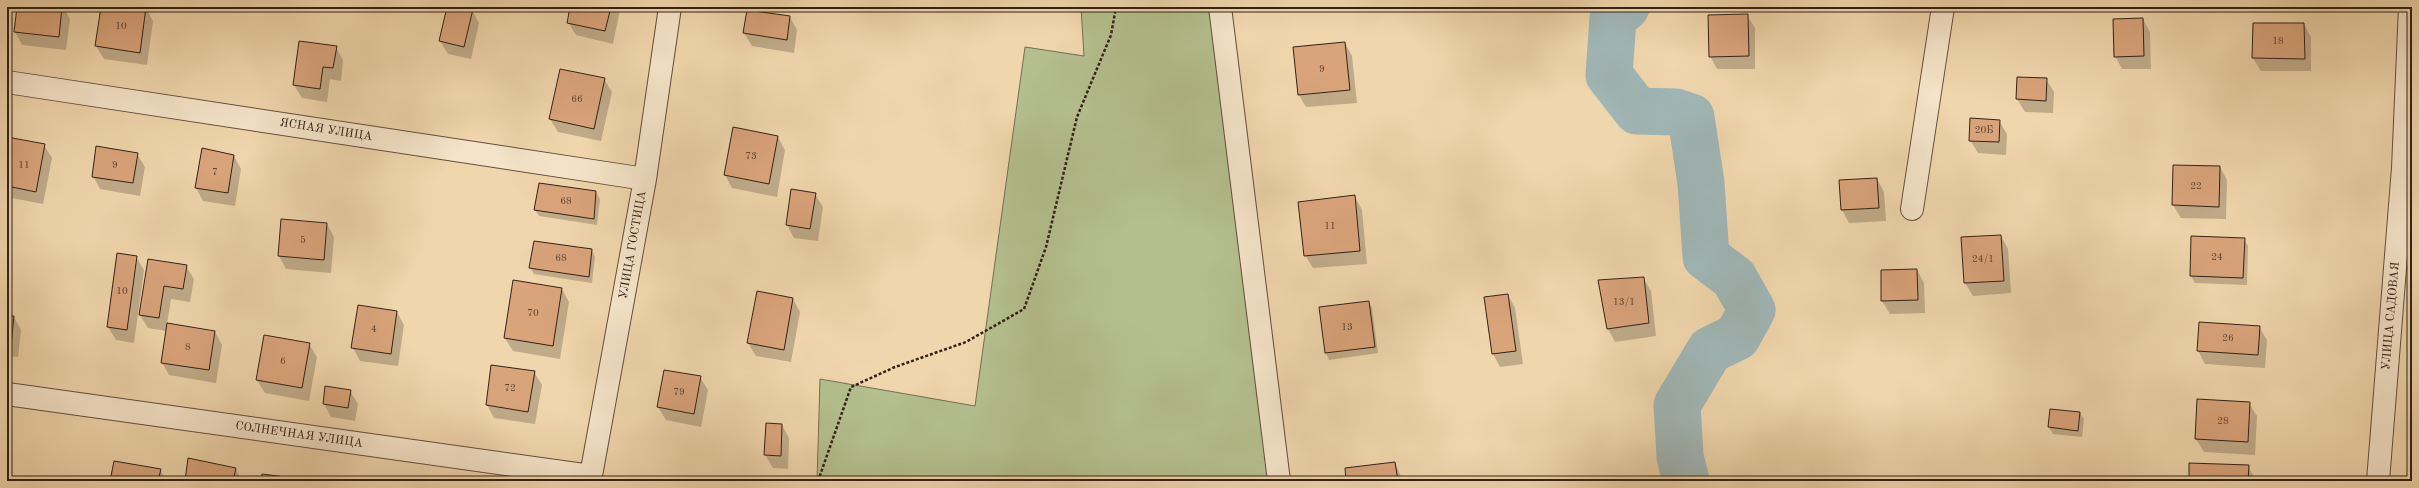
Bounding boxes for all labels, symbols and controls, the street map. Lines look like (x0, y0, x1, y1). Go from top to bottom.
house number: 10 (115, 21, 127, 31)
house number: 18 (2272, 36, 2284, 46)
house number: 9 (1319, 64, 1325, 74)
house number: 66 (571, 94, 583, 104)
street label: ЯСНАЯ УЛИЦА (279, 117, 373, 143)
house number: 20Б (1975, 125, 1993, 135)
house number: 73 (745, 151, 757, 161)
house number: 11 (18, 160, 30, 170)
house number: 9 (112, 160, 118, 170)
house number: 7 (212, 167, 218, 177)
house number: 22 (2190, 181, 2202, 191)
street label: УЛИЦА ГОСТИЦА (618, 190, 648, 300)
house number: 68 (560, 196, 572, 206)
house number: 11 (1324, 221, 1336, 231)
house number: 5 (300, 235, 306, 245)
house number: 24 (2211, 252, 2223, 262)
house number: 68 (555, 253, 567, 263)
house number: 24/1 (1972, 254, 1994, 264)
street label: УЛИЦА САДОВАЯ (2380, 261, 2402, 371)
house number: 10 (116, 286, 128, 296)
house number: 13/1 (1613, 297, 1635, 307)
house number: 70 (527, 308, 539, 318)
house number: 13 (1341, 322, 1353, 332)
house number: 4 (371, 324, 377, 334)
house number: 26 (2222, 333, 2234, 343)
house number: 8 (185, 342, 191, 352)
house number: 6 (280, 356, 286, 366)
house number: 72 (504, 383, 516, 393)
house number: 79 (673, 387, 685, 397)
house number: 28 (2217, 416, 2229, 426)
street label: СОЛНЕЧНАЯ УЛИЦА (235, 420, 363, 450)

